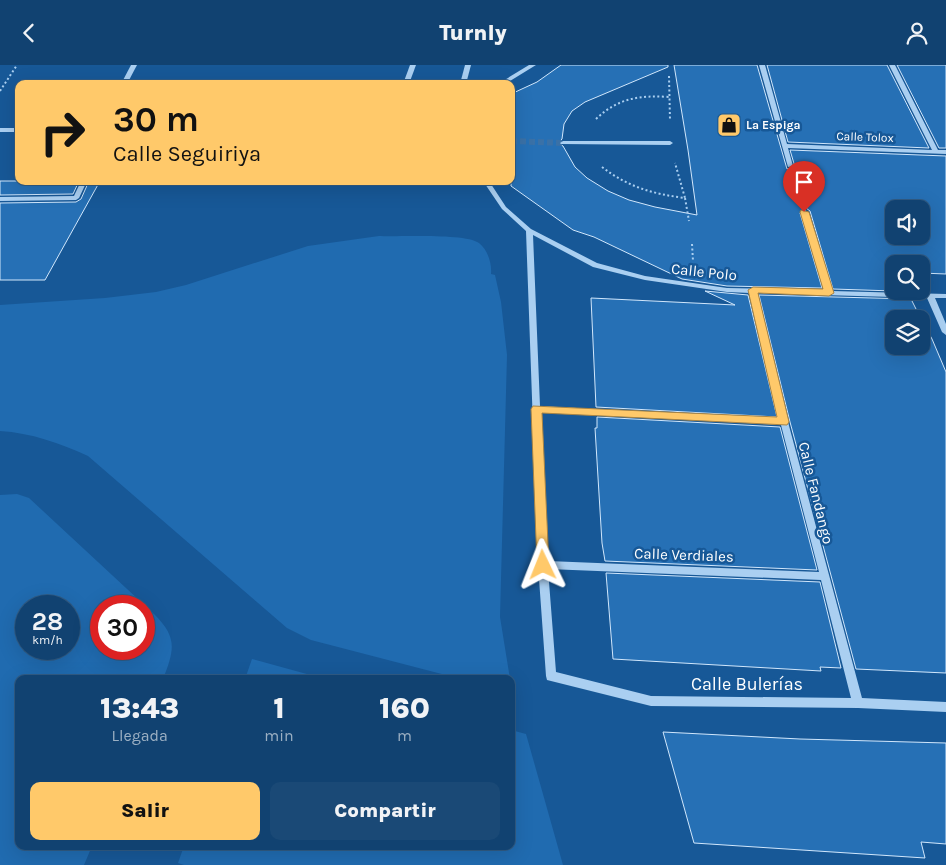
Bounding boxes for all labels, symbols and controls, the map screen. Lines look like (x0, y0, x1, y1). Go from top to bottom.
icon: back (15, 19, 43, 47)
icon: person (903, 19, 931, 47)
text: Turnly (439, 20, 507, 46)
text: 30 m (113, 99, 199, 140)
icon: right (30, 100, 95, 165)
shop icon: La Espiga (716, 112, 742, 138)
place label: La Espiga (746, 118, 801, 132)
street label: Calle Tolox (836, 129, 894, 145)
text: Calle Seguiriya (113, 141, 261, 167)
pin (783, 161, 825, 212)
icon: arrive (790, 168, 818, 196)
map controls (885, 200, 930, 355)
button: sound (885, 200, 930, 245)
button: search (885, 255, 930, 300)
street label: Calle Polo (670, 260, 738, 284)
button: layers (885, 310, 930, 355)
street label: Calle Fandango (795, 440, 837, 546)
position arrow (516, 538, 568, 590)
street label: Calle Verdiales (634, 544, 734, 566)
speed limit sign: 30 (90, 595, 155, 660)
text: 28 (32, 607, 63, 636)
text: km/h (32, 633, 63, 647)
street label: Calle Bulerías (691, 673, 803, 695)
text: 13:43 (100, 690, 179, 726)
text: 1 (273, 690, 285, 726)
text: 160 (379, 690, 430, 726)
text: Llegada (112, 726, 168, 745)
text: min (264, 726, 294, 745)
text: m (397, 726, 412, 745)
button: Salir (30, 782, 260, 840)
button: Compartir (270, 782, 500, 840)

